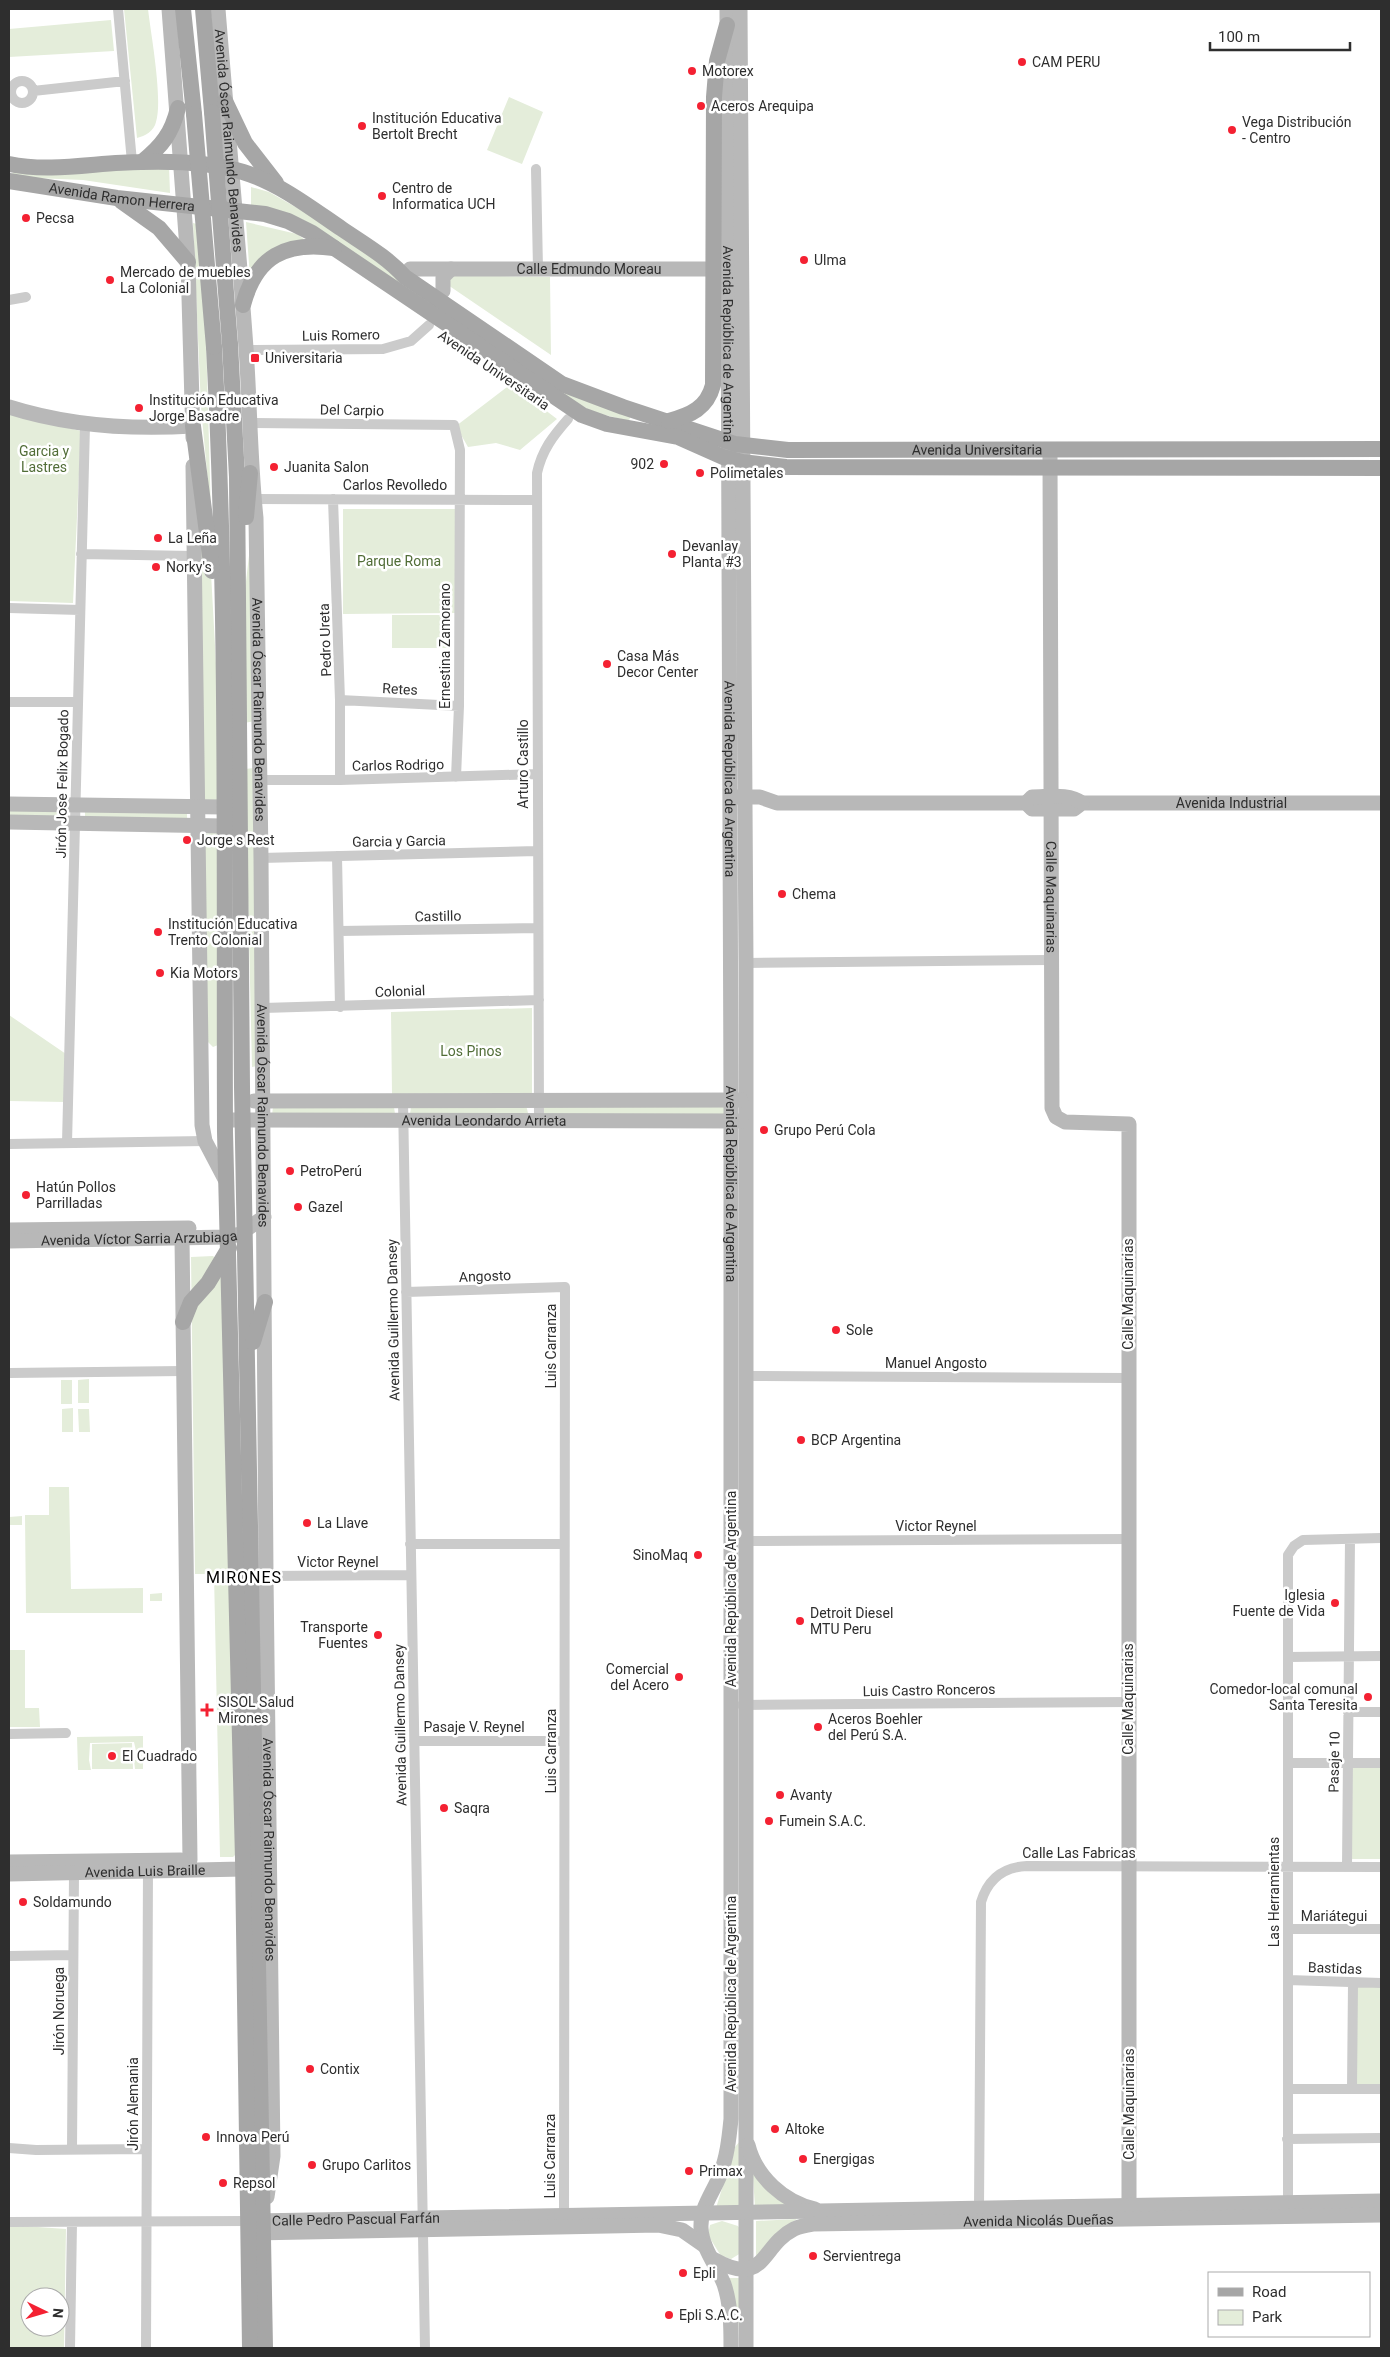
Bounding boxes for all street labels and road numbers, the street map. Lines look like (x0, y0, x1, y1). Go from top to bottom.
street label: Avenida Óscar Raimundo Benavides (212, 28, 247, 253)
street label: Avenida Ramon Herrera (48, 179, 196, 214)
street label: Avenida República de Argentina (720, 246, 737, 442)
street label: Calle Edmundo Moreau (517, 261, 661, 277)
street label: Luis Romero (302, 326, 380, 344)
street label: Avenida Universitaria (435, 327, 553, 413)
street label: Del Carpio (320, 401, 384, 419)
street label: Avenida Universitaria (912, 442, 1043, 458)
street label: Carlos Revolledo (343, 477, 447, 493)
street label: Ernestina Zamorano (437, 583, 453, 709)
street label: Avenida Óscar Raimundo Benavides (249, 597, 268, 822)
street label: Pedro Ureta (316, 603, 334, 677)
street label: Retes (382, 680, 418, 698)
street label: Avenida República de Argentina (721, 681, 738, 877)
street label: Jirón Jose Felix Bogado (53, 709, 71, 859)
street label: Arturo Castillo (515, 719, 531, 809)
street label: Carlos Rodrigo (352, 756, 444, 774)
street label: Avenida Industrial (1176, 795, 1287, 811)
street label: Garcia y Garcia (352, 832, 446, 850)
street label: Calle Maquinarias (1043, 841, 1060, 953)
street label: Castillo (414, 908, 462, 924)
street label: Colonial (374, 982, 426, 1000)
street label: Avenida Óscar Raimundo Benavides (254, 1003, 272, 1228)
street label: Avenida República de Argentina (723, 1086, 739, 1282)
street label: Avenida Leondardo Arrieta (401, 1112, 567, 1129)
street label: Avenida Víctor Sarria Arzubiaga (41, 1227, 239, 1248)
street label: Avenida Guillermo Dansey (384, 1238, 402, 1401)
street label: Calle Maquinarias (1120, 1238, 1136, 1350)
street label: Angosto (459, 1267, 511, 1285)
street label: Luis Carranza (543, 1304, 559, 1388)
street label: Manuel Angosto (885, 1355, 987, 1371)
street label: Avenida República de Argentina (723, 1491, 739, 1687)
street label: Victor Reynel (895, 1518, 977, 1534)
street label: Victor Reynel (297, 1554, 379, 1570)
street label: Avenida Guillermo Dansey (391, 1643, 409, 1806)
street label: Calle Maquinarias (1120, 1643, 1136, 1755)
street label: Luis Castro Ronceros (863, 1681, 995, 1699)
street label: Luis Carranza (543, 1709, 559, 1793)
street label: Pasaje V. Reynel (423, 1719, 525, 1735)
street label: Pasaje 10 (1325, 1731, 1343, 1793)
street label: Avenida Óscar Raimundo Benavides (260, 1737, 279, 1962)
street label: Las Herramientas (1266, 1837, 1282, 1947)
street label: Calle Las Fabricas (1022, 1845, 1136, 1861)
street label: Avenida Luis Braille (84, 1862, 205, 1880)
street label: Avenida República de Argentina (723, 1896, 739, 2092)
street label: Mariátegui (1301, 1908, 1367, 1924)
street label: Bastidas (1308, 1959, 1362, 1977)
street label: Jirón Noruega (51, 1967, 67, 2055)
street label: Calle Maquinarias (1121, 2048, 1137, 2160)
street label: Jirón Alemania (125, 2057, 141, 2151)
street label: Luis Carranza (542, 2114, 558, 2198)
street label: Calle Pedro Pascual Farfán (272, 2210, 440, 2229)
street label: Avenida Nicolás Dueñas (963, 2211, 1114, 2230)

